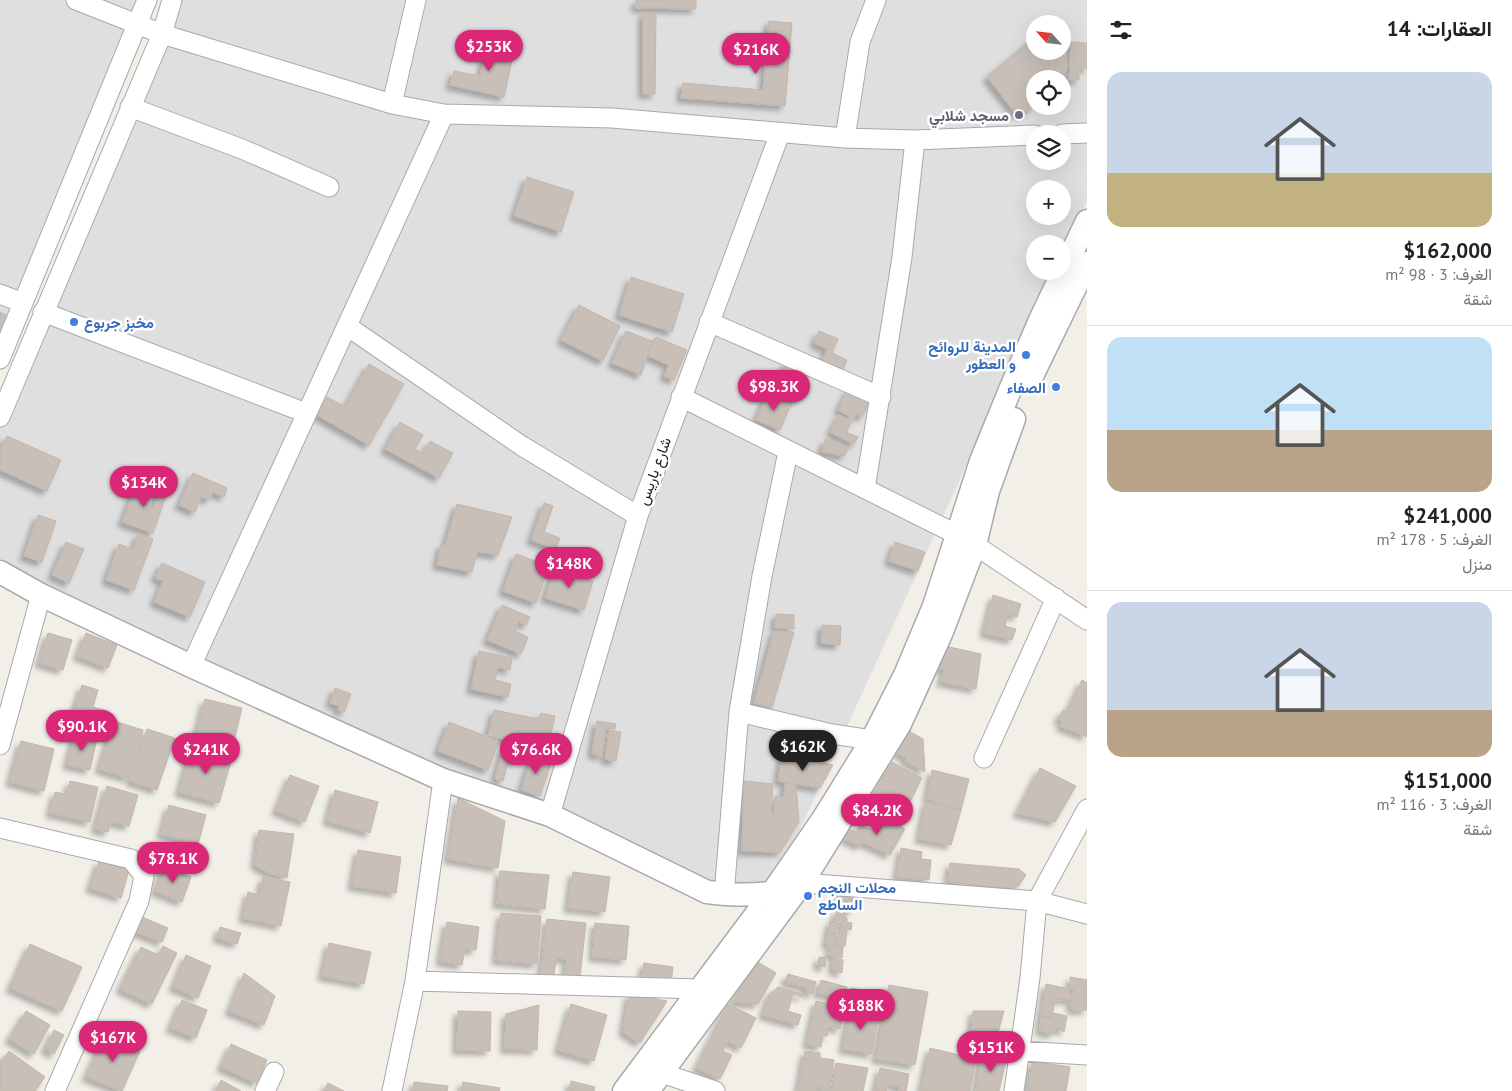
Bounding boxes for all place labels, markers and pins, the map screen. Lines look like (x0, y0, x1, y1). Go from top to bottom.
pin: $253K (454, 30, 524, 72)
pin: $216K (721, 32, 791, 75)
place label: مسجد شلابي (929, 106, 1009, 129)
marker: مسجد شلابي (1013, 109, 1025, 121)
place label: مخبز جربوع (84, 313, 154, 333)
marker: مخبز جربوع (68, 316, 80, 328)
place label: المدينة للروائح و العطور (928, 337, 1016, 373)
marker: المدينة للروائح و العطور (1020, 349, 1032, 361)
pin: $98.3K (733, 370, 815, 412)
place label: الصفاء (1007, 378, 1046, 397)
marker: الصفاء (1050, 381, 1062, 393)
pin: $134K (109, 466, 179, 508)
pin: $148K (534, 546, 604, 589)
pin: $90.1K (41, 710, 123, 752)
pin: $162K (768, 730, 838, 772)
pin: $241K (171, 732, 241, 775)
pin: $76.6K (495, 732, 577, 775)
pin: $84.2K (836, 794, 918, 836)
pin: $78.1K (132, 842, 214, 884)
place label: محلات النجم الساطع (818, 878, 896, 915)
marker: محلات النجم الساطع (802, 890, 814, 902)
pin: $188K (826, 988, 896, 1031)
pin: $167K (78, 1020, 148, 1063)
pin: $151K (956, 1030, 1026, 1073)

